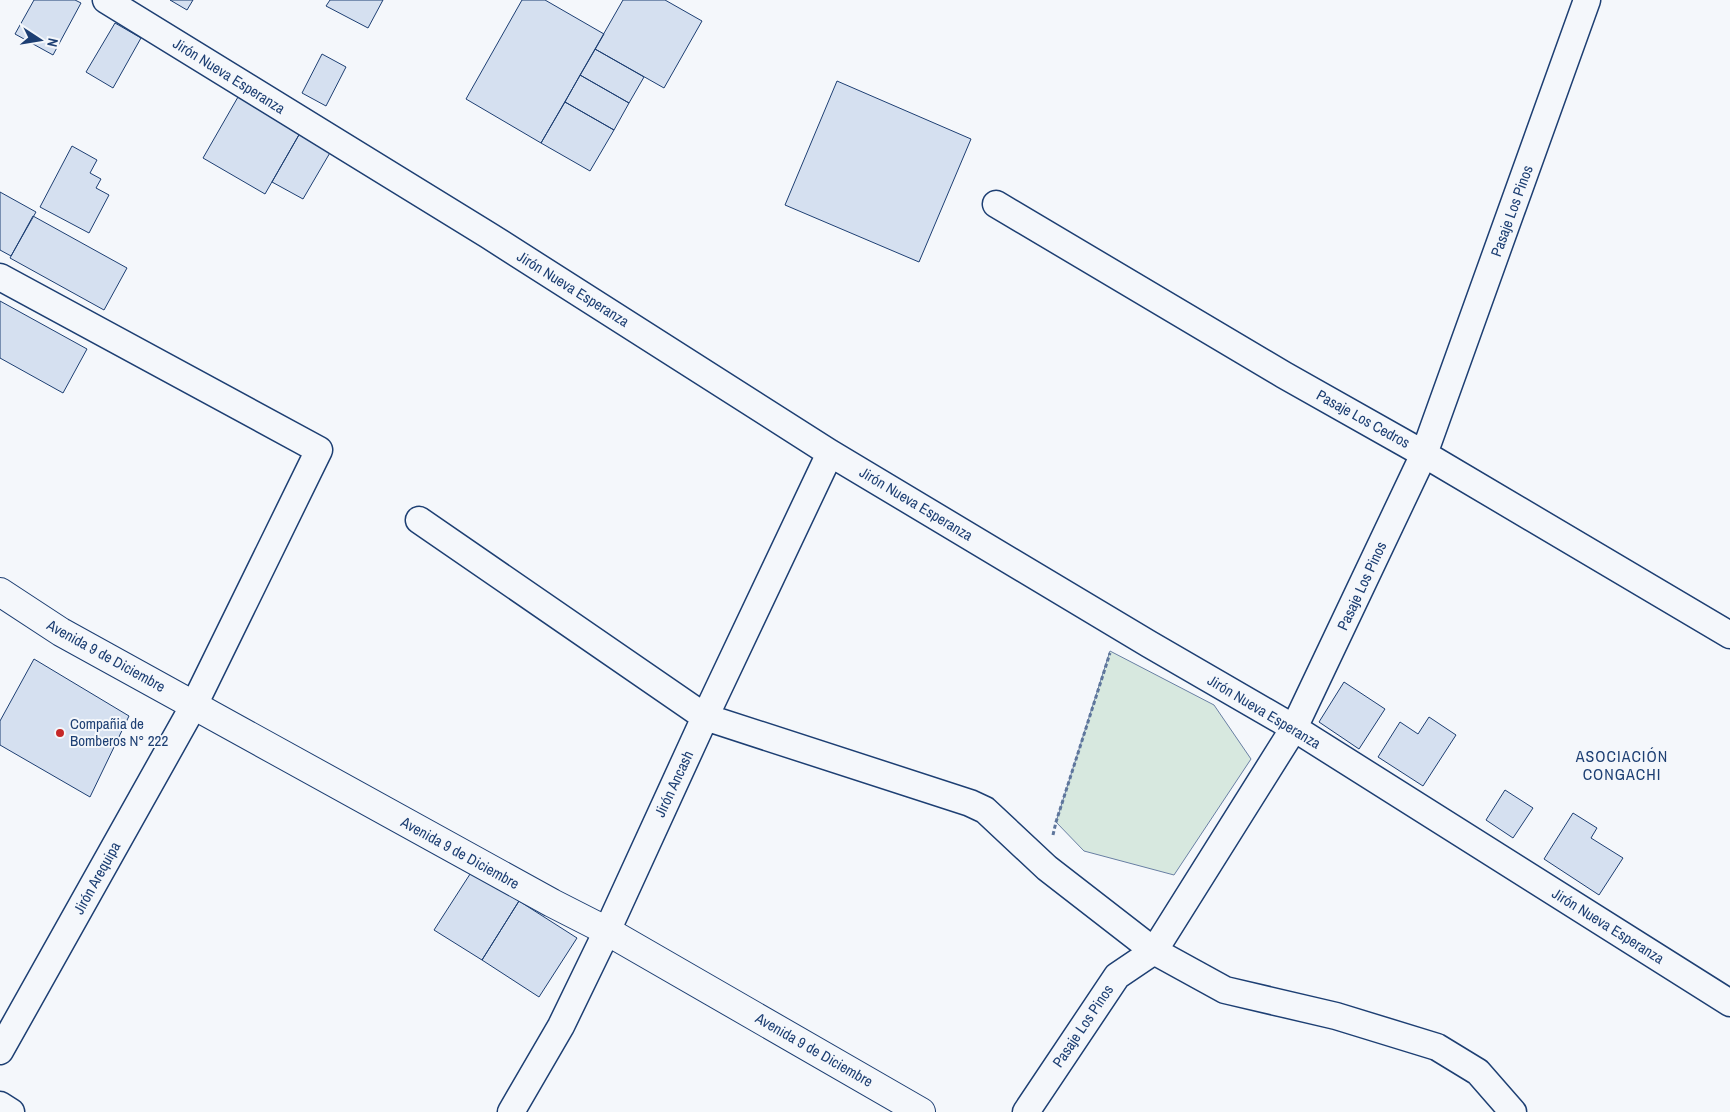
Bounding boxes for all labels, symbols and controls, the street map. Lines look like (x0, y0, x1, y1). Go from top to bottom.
north arrow (15, 15, 65, 65)
street label: Jirón Nueva Esperanza (169, 33, 289, 119)
text: N (43, 37, 62, 49)
street label: Pasaje Los Pinos (1485, 162, 1538, 259)
street label: Jirón Nueva Esperanza (513, 246, 633, 332)
street label: Pasaje Los Cedros (1313, 384, 1414, 453)
street label: Jirón Nueva Esperanza (856, 461, 977, 546)
street label: Pasaje Los Pinos (1332, 538, 1391, 634)
street label: Avenida 9 de Diciembre (42, 614, 169, 697)
street label: Jirón Nueva Esperanza (1204, 669, 1325, 754)
place label: Compañia de Bomberos N° 222 (70, 713, 168, 751)
marker: Compañia de Bomberos N° 222 (54, 727, 66, 739)
district label: ASOCIACIÓN CONGACHI (1575, 745, 1668, 785)
street label: Jirón Ancash (649, 747, 698, 820)
street label: Avenida 9 de Diciembre (396, 811, 523, 894)
street label: Jirón Arequipa (68, 838, 125, 918)
street label: Jirón Nueva Esperanza (1548, 883, 1668, 969)
street label: Pasaje Los Pinos (1047, 980, 1118, 1071)
street label: Avenida 9 de Diciembre (751, 1007, 877, 1092)

